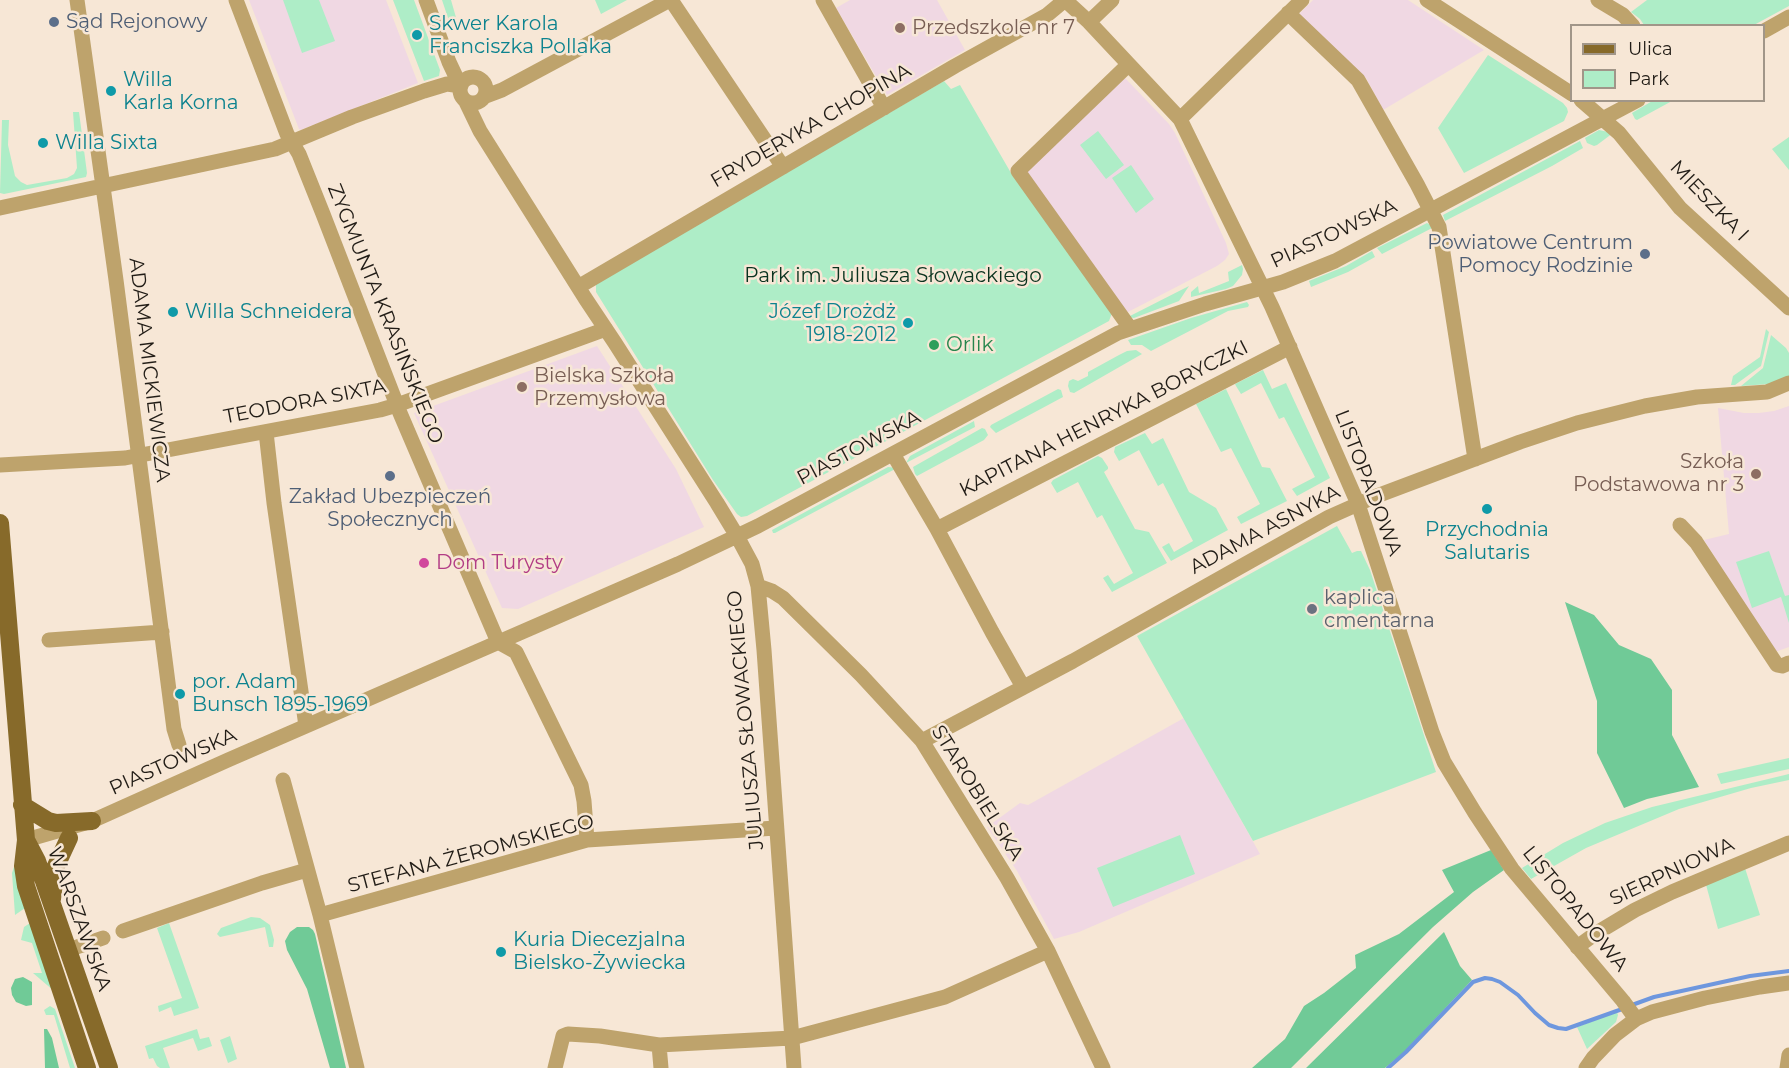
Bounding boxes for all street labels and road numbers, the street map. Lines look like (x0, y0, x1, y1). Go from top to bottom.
street label: FRYDERYKA CHOPINA (707, 59, 915, 193)
street label: MIESZKA I (1665, 156, 1753, 246)
street label: ZYGMUNTA KRASIŃSKIEGO (322, 181, 448, 447)
street label: PIASTOWSKA (1267, 194, 1401, 274)
street label: ADAMA MICKIEWICZA (123, 256, 175, 484)
street label: KAPITANA HENRYKA BORYCZKI (956, 336, 1252, 502)
street label: TEODORA SIXTA (222, 375, 388, 429)
street label: PIASTOWSKA (793, 405, 925, 491)
street label: LISTOPADOWA (1329, 407, 1407, 559)
street label: ADAMA ASNYKA (1186, 480, 1344, 580)
street label: JULIUSZA SŁOWACKIEGO (723, 589, 769, 851)
street label: STAROBIELSKA (926, 721, 1028, 865)
street label: PIASTOWSKA (106, 723, 240, 801)
street label: STEFANA ŻEROMSKIEGO (345, 810, 597, 898)
street label: SIERPNIOWA (1606, 833, 1738, 911)
street label: LISTOPADOWA (1517, 841, 1633, 977)
street label: WARSZAWSKA (42, 844, 116, 994)

